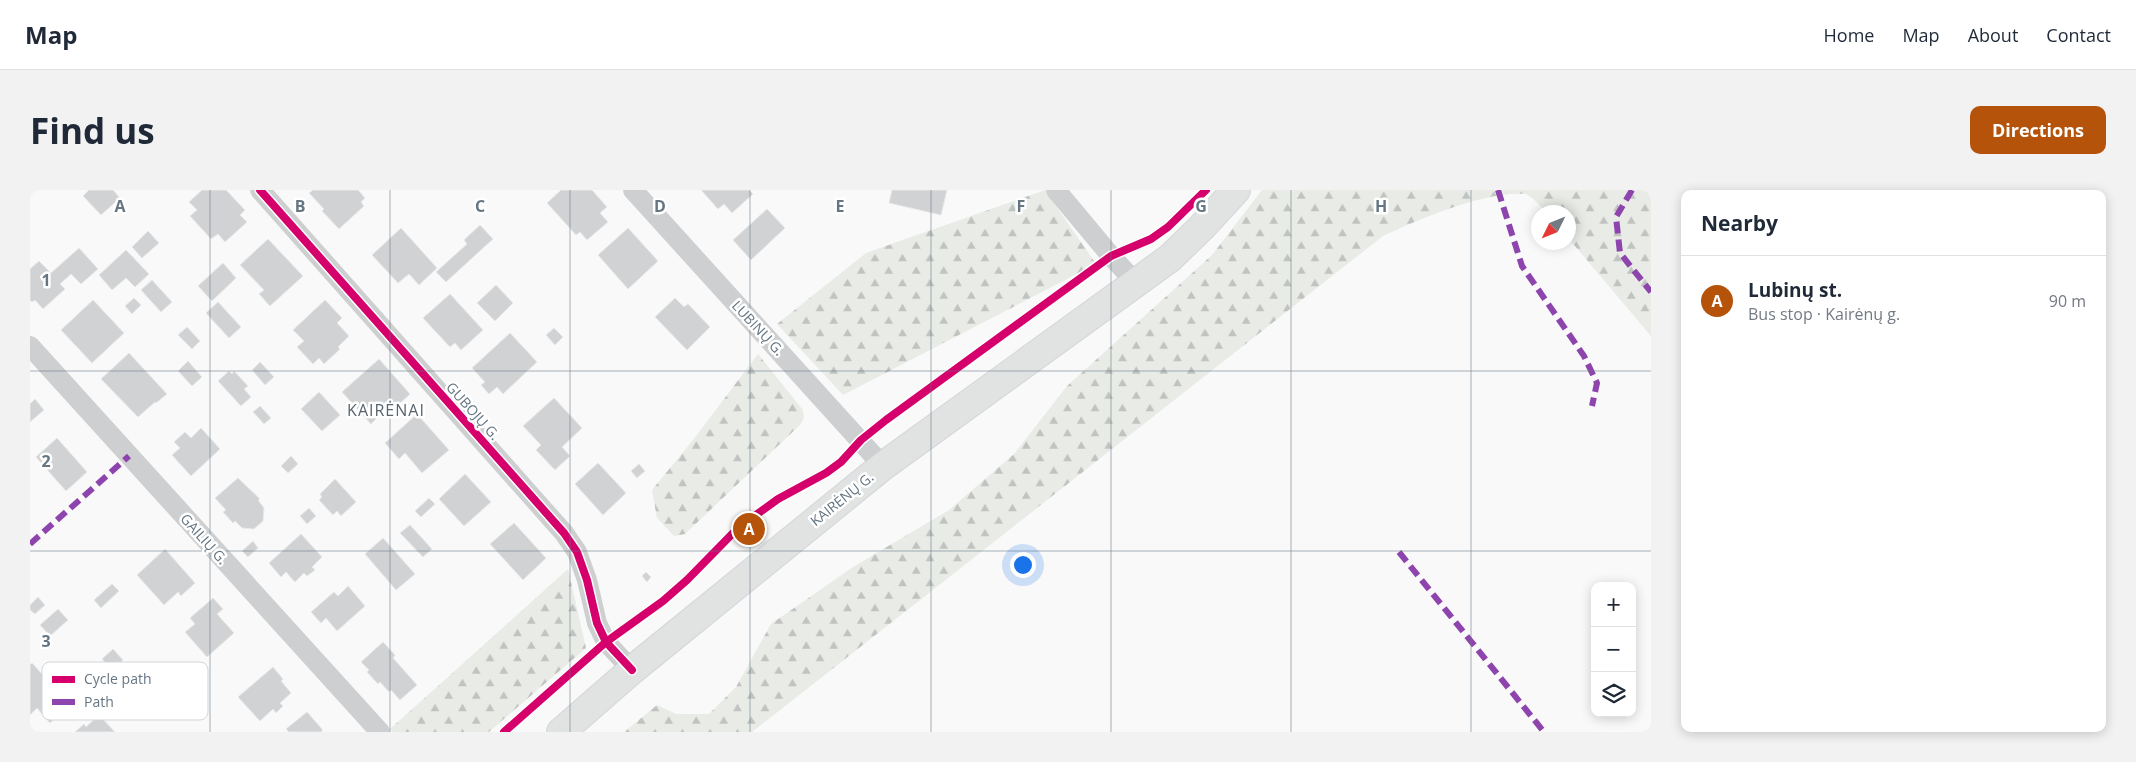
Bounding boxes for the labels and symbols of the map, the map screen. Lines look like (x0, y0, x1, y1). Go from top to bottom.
text: A (114, 195, 126, 217)
text: B (295, 195, 305, 217)
text: C (475, 195, 485, 217)
text: D (654, 195, 666, 217)
text: E (836, 195, 845, 217)
text: F (1017, 195, 1025, 217)
text: G (1195, 195, 1207, 217)
text: H (1375, 195, 1387, 217)
north arrow (1531, 205, 1576, 250)
text: 1 (41, 269, 51, 291)
street label: LUBINŲ G. (728, 296, 789, 359)
street label: GUBOJŲ G. (442, 378, 504, 444)
district label: KAIRĖNAI (347, 399, 425, 421)
text: 2 (41, 450, 51, 472)
street label: KAIRĖNŲ G. (806, 467, 877, 530)
street label: GAILIŲ G. (177, 509, 232, 568)
pin: A (733, 510, 765, 548)
your location (1010, 552, 1036, 578)
text: 3 (41, 630, 51, 652)
legend (42, 662, 208, 720)
text: Cycle path (84, 669, 152, 688)
text: Path (84, 692, 114, 711)

